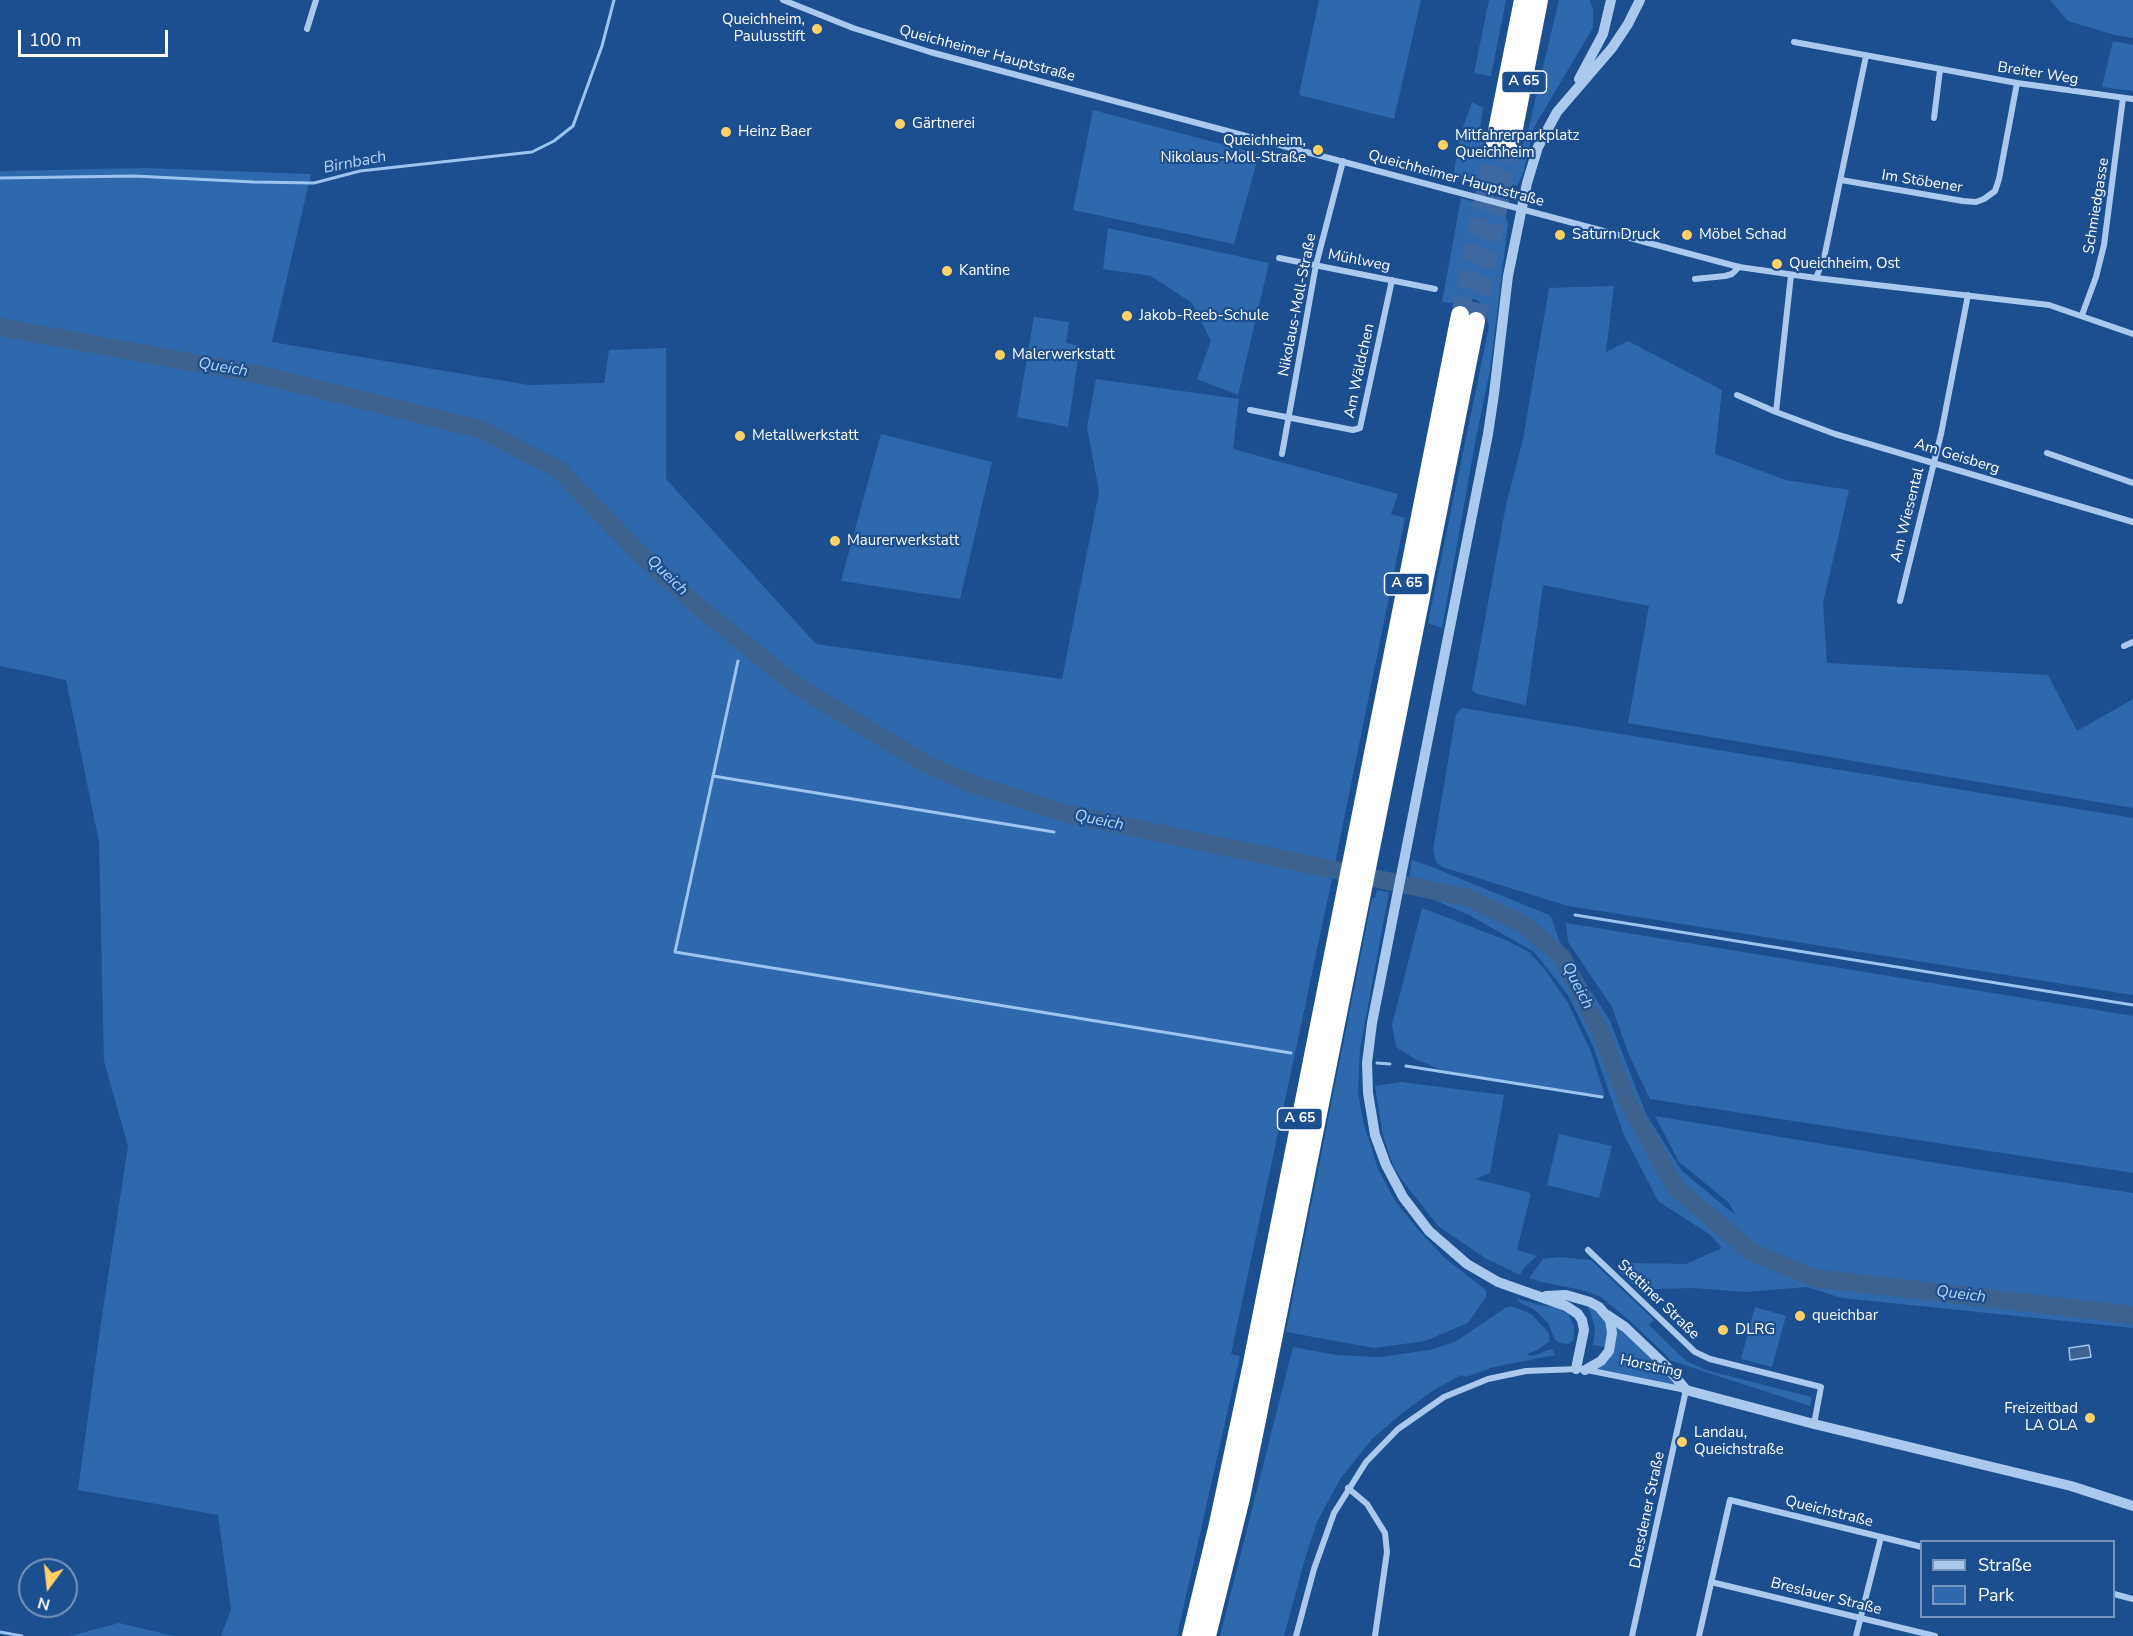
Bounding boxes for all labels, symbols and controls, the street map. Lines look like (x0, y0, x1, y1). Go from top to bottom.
place label: Queichheim, Paulusstift (722, 11, 805, 46)
scale bar (21, 18, 171, 56)
marker: Queichheim, Paulusstift (810, 22, 824, 36)
street label: Queichheimer Hauptstraße (897, 22, 1077, 86)
text: 100 m (29, 28, 81, 52)
street label: Breiter Weg (1996, 59, 2080, 89)
road number: A 65 (1502, 71, 1546, 93)
place label: Gärtnerei (912, 115, 975, 133)
marker: Gärtnerei (893, 117, 907, 131)
place label: Heinz Baer (738, 123, 812, 141)
marker: Heinz Baer (719, 125, 733, 139)
place label: Mitfahrerparkplatz Queichheim (1455, 127, 1579, 162)
place label: Queichheim, Nikolaus-Moll-Straße (1161, 132, 1306, 167)
marker: Mitfahrerparkplatz Queichheim (1436, 138, 1450, 152)
marker: Queichheim, Nikolaus-Moll-Straße (1311, 143, 1325, 157)
street label: Queichheimer Hauptstraße (1366, 147, 1546, 211)
water label: Birnbach (322, 148, 388, 178)
street label: Schmiedgasse (2081, 157, 2113, 255)
street label: Im Stöbener (1880, 167, 1964, 197)
place label: Saturn Druck (1572, 226, 1660, 244)
place label: Möbel Schad (1699, 226, 1787, 244)
marker: Saturn Druck (1553, 228, 1567, 242)
marker: Möbel Schad (1680, 228, 1694, 242)
street label: Nikolaus-Moll-Straße (1275, 232, 1321, 378)
street label: Mühlweg (1326, 246, 1392, 276)
place label: Queichheim, Ost (1789, 255, 1900, 273)
marker: Queichheim, Ost (1770, 257, 1784, 271)
place label: Kantine (959, 262, 1010, 280)
marker: Kantine (940, 264, 954, 278)
place label: Jakob-Reeb-Schule (1139, 307, 1269, 325)
marker: Jakob-Reeb-Schule (1120, 309, 1134, 323)
street label: Am Wäldchen (1341, 322, 1379, 420)
place label: Malerwerkstatt (1012, 346, 1115, 364)
marker: Malerwerkstatt (993, 348, 1007, 362)
water label: Queich (197, 354, 249, 382)
place label: Metallwerkstatt (752, 427, 859, 445)
marker: Metallwerkstatt (733, 429, 747, 443)
street label: Am Geisberg (1912, 436, 2002, 478)
street label: Am Wiesental (1888, 466, 1928, 564)
place label: Maurerwerkstatt (847, 532, 959, 550)
marker: Maurerwerkstatt (828, 534, 842, 548)
water label: Queich (642, 552, 692, 600)
road number: A 65 (1384, 573, 1430, 595)
water label: Queich (1073, 806, 1125, 836)
water label: Queich (1557, 959, 1597, 1013)
road number: A 65 (1278, 1108, 1322, 1130)
street label: Stettiner Straße (1613, 1256, 1703, 1344)
water label: Queich (1935, 1282, 1987, 1308)
place label: queichbar (1812, 1307, 1878, 1325)
marker: queichbar (1793, 1309, 1807, 1323)
place label: DLRG (1735, 1321, 1775, 1339)
marker: DLRG (1716, 1323, 1730, 1337)
street label: Horstring (1618, 1352, 1684, 1382)
place label: Freizeitbad LA OLA (2004, 1400, 2078, 1435)
marker: Freizeitbad LA OLA (2083, 1411, 2097, 1425)
place label: Landau, Queichstraße (1694, 1424, 1784, 1459)
marker: Landau, Queichstraße (1675, 1435, 1689, 1449)
street label: Dresdener Straße (1627, 1450, 1669, 1570)
street label: Queichstraße (1783, 1492, 1875, 1532)
legend (1920, 1540, 2115, 1618)
text: Straße (1978, 1553, 2032, 1577)
north arrow (18, 1558, 78, 1618)
street label: Breslauer Straße (1769, 1575, 1883, 1619)
text: Park (1978, 1583, 2014, 1607)
text: N (35, 1591, 52, 1616)

